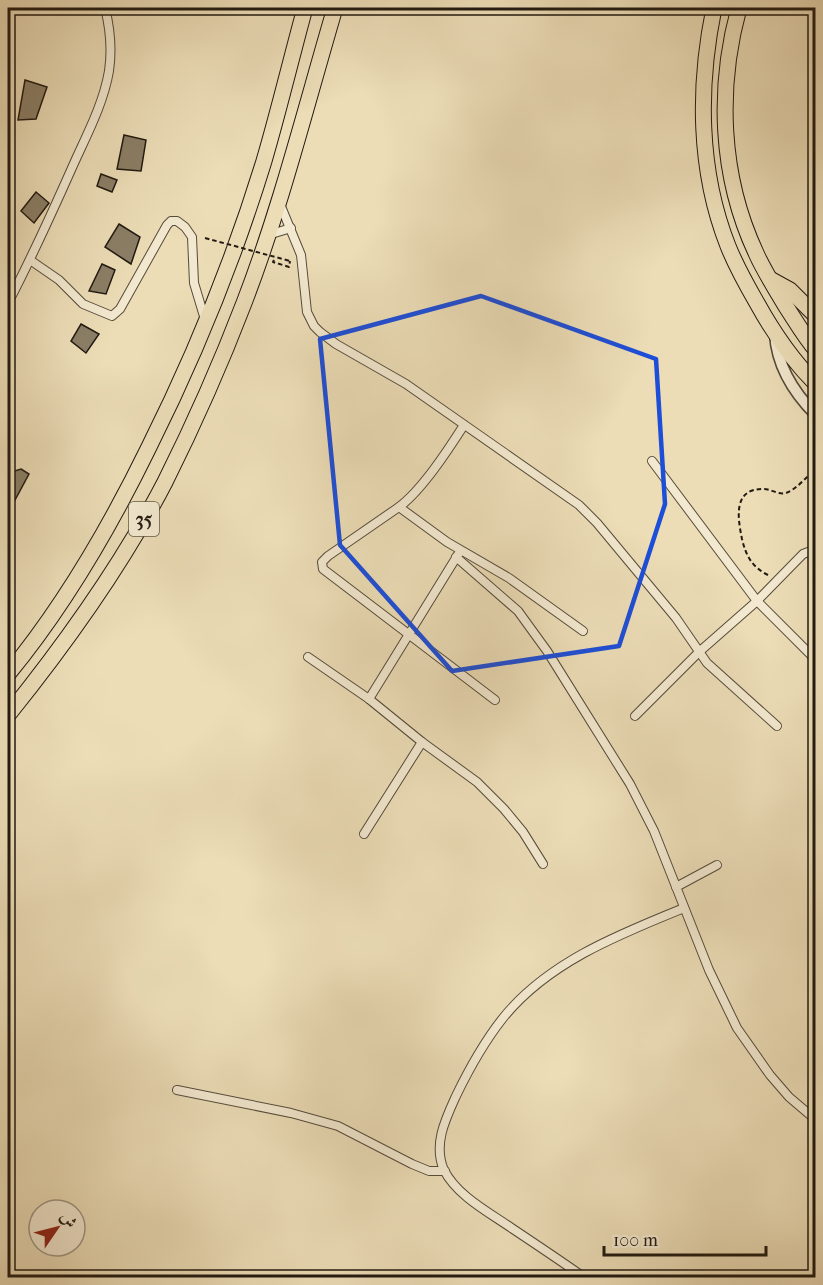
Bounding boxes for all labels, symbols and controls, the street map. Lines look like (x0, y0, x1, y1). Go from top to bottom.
road number: 35 (129, 502, 159, 536)
north arrow (27, 1198, 87, 1258)
text: ش (57, 1208, 81, 1232)
scale bar (604, 1219, 766, 1257)
text: 100 m (613, 1230, 658, 1251)

